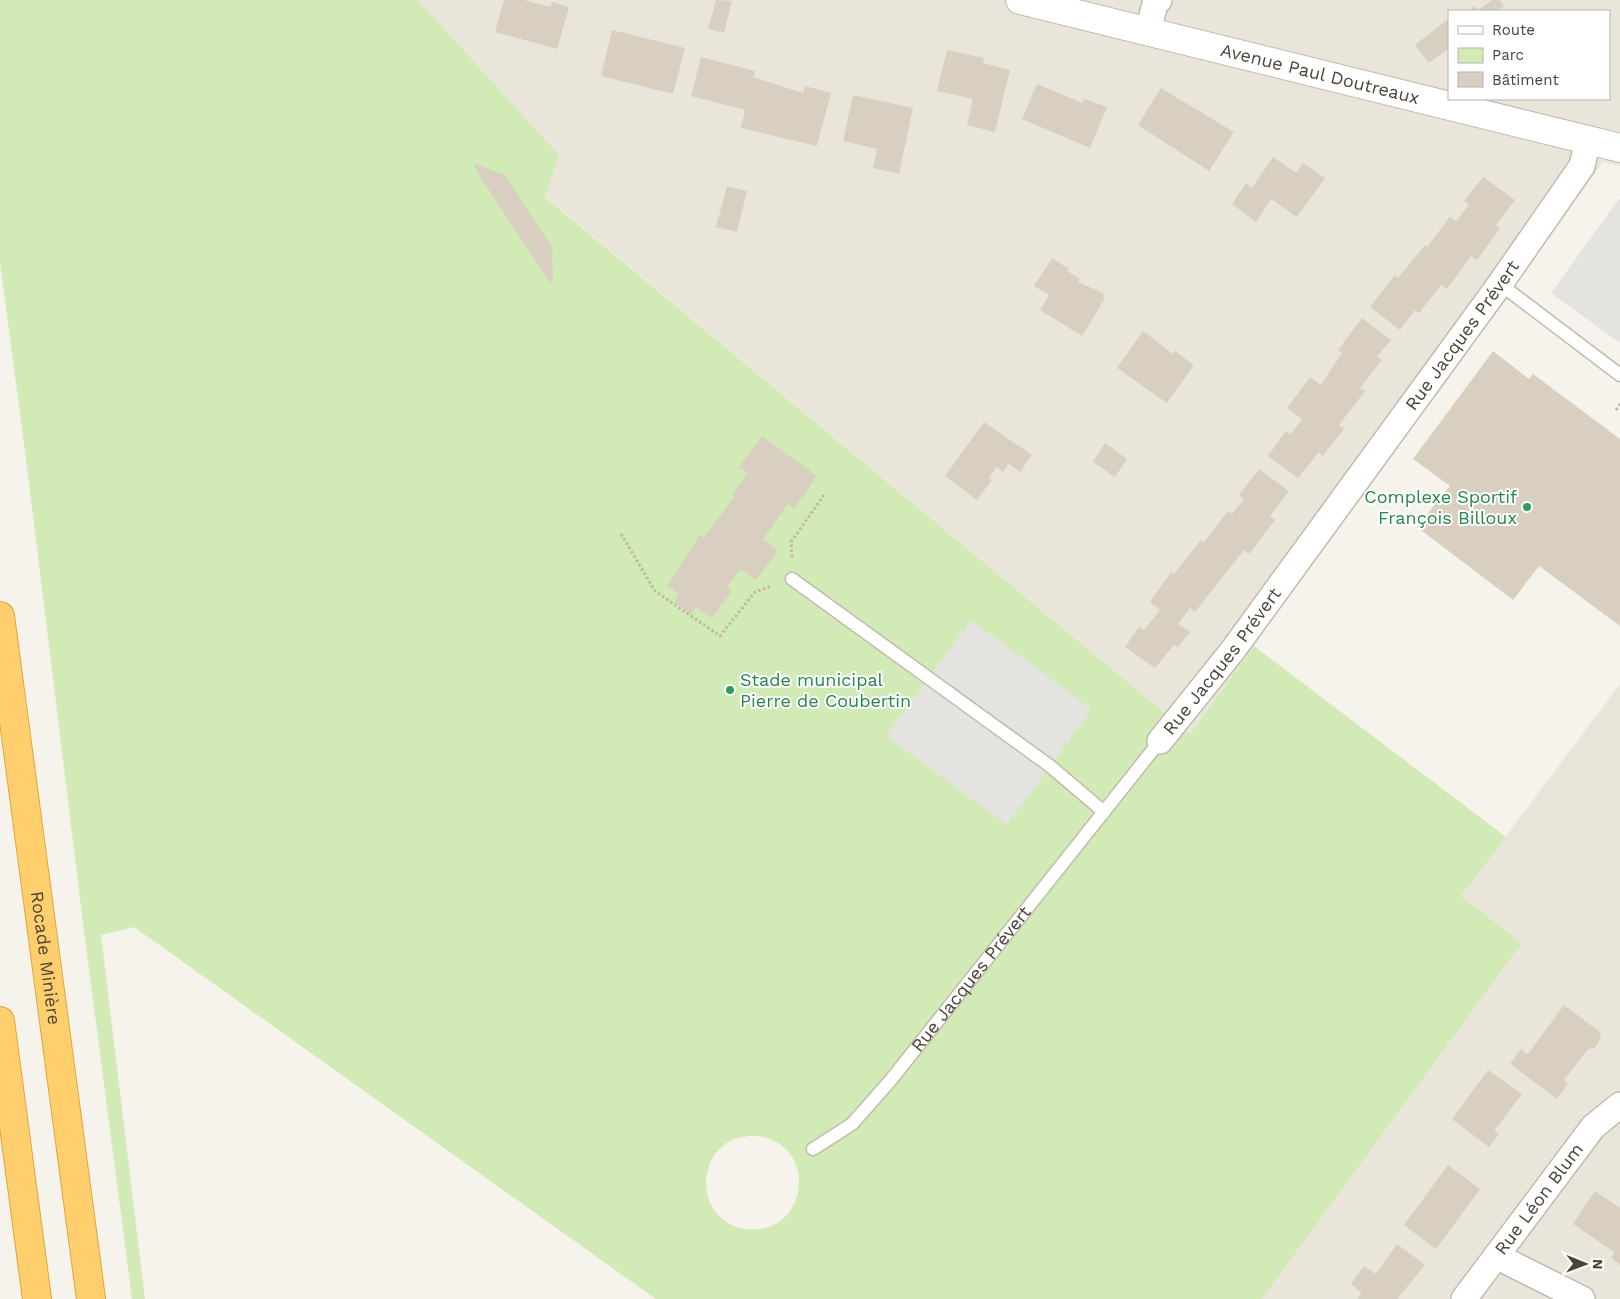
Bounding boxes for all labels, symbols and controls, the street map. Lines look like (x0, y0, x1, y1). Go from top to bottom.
legend (1448, 10, 1610, 100)
text: Route (1492, 21, 1535, 39)
street label: Avenue Paul Doutreaux (1219, 39, 1422, 108)
text: Parc (1492, 46, 1524, 64)
text: Bâtiment (1492, 71, 1559, 89)
street label: Rue Jacques Prévert (1401, 256, 1523, 414)
place label: Complexe Sportif François Billoux (1364, 486, 1517, 528)
marker: Complexe Sportif François Billoux (1521, 501, 1533, 513)
street label: Rue Jacques Prévert (1158, 583, 1285, 739)
place label: Stade municipal Pierre de Coubertin (740, 669, 911, 711)
marker: Stade municipal Pierre de Coubertin (724, 684, 736, 696)
street label: Rocade Minière (27, 890, 65, 1026)
street label: Rue Jacques Prévert (906, 901, 1035, 1056)
street label: Rue Léon Blum (1490, 1139, 1587, 1259)
north arrow (1560, 1239, 1610, 1289)
text: N (1590, 1259, 1606, 1270)

